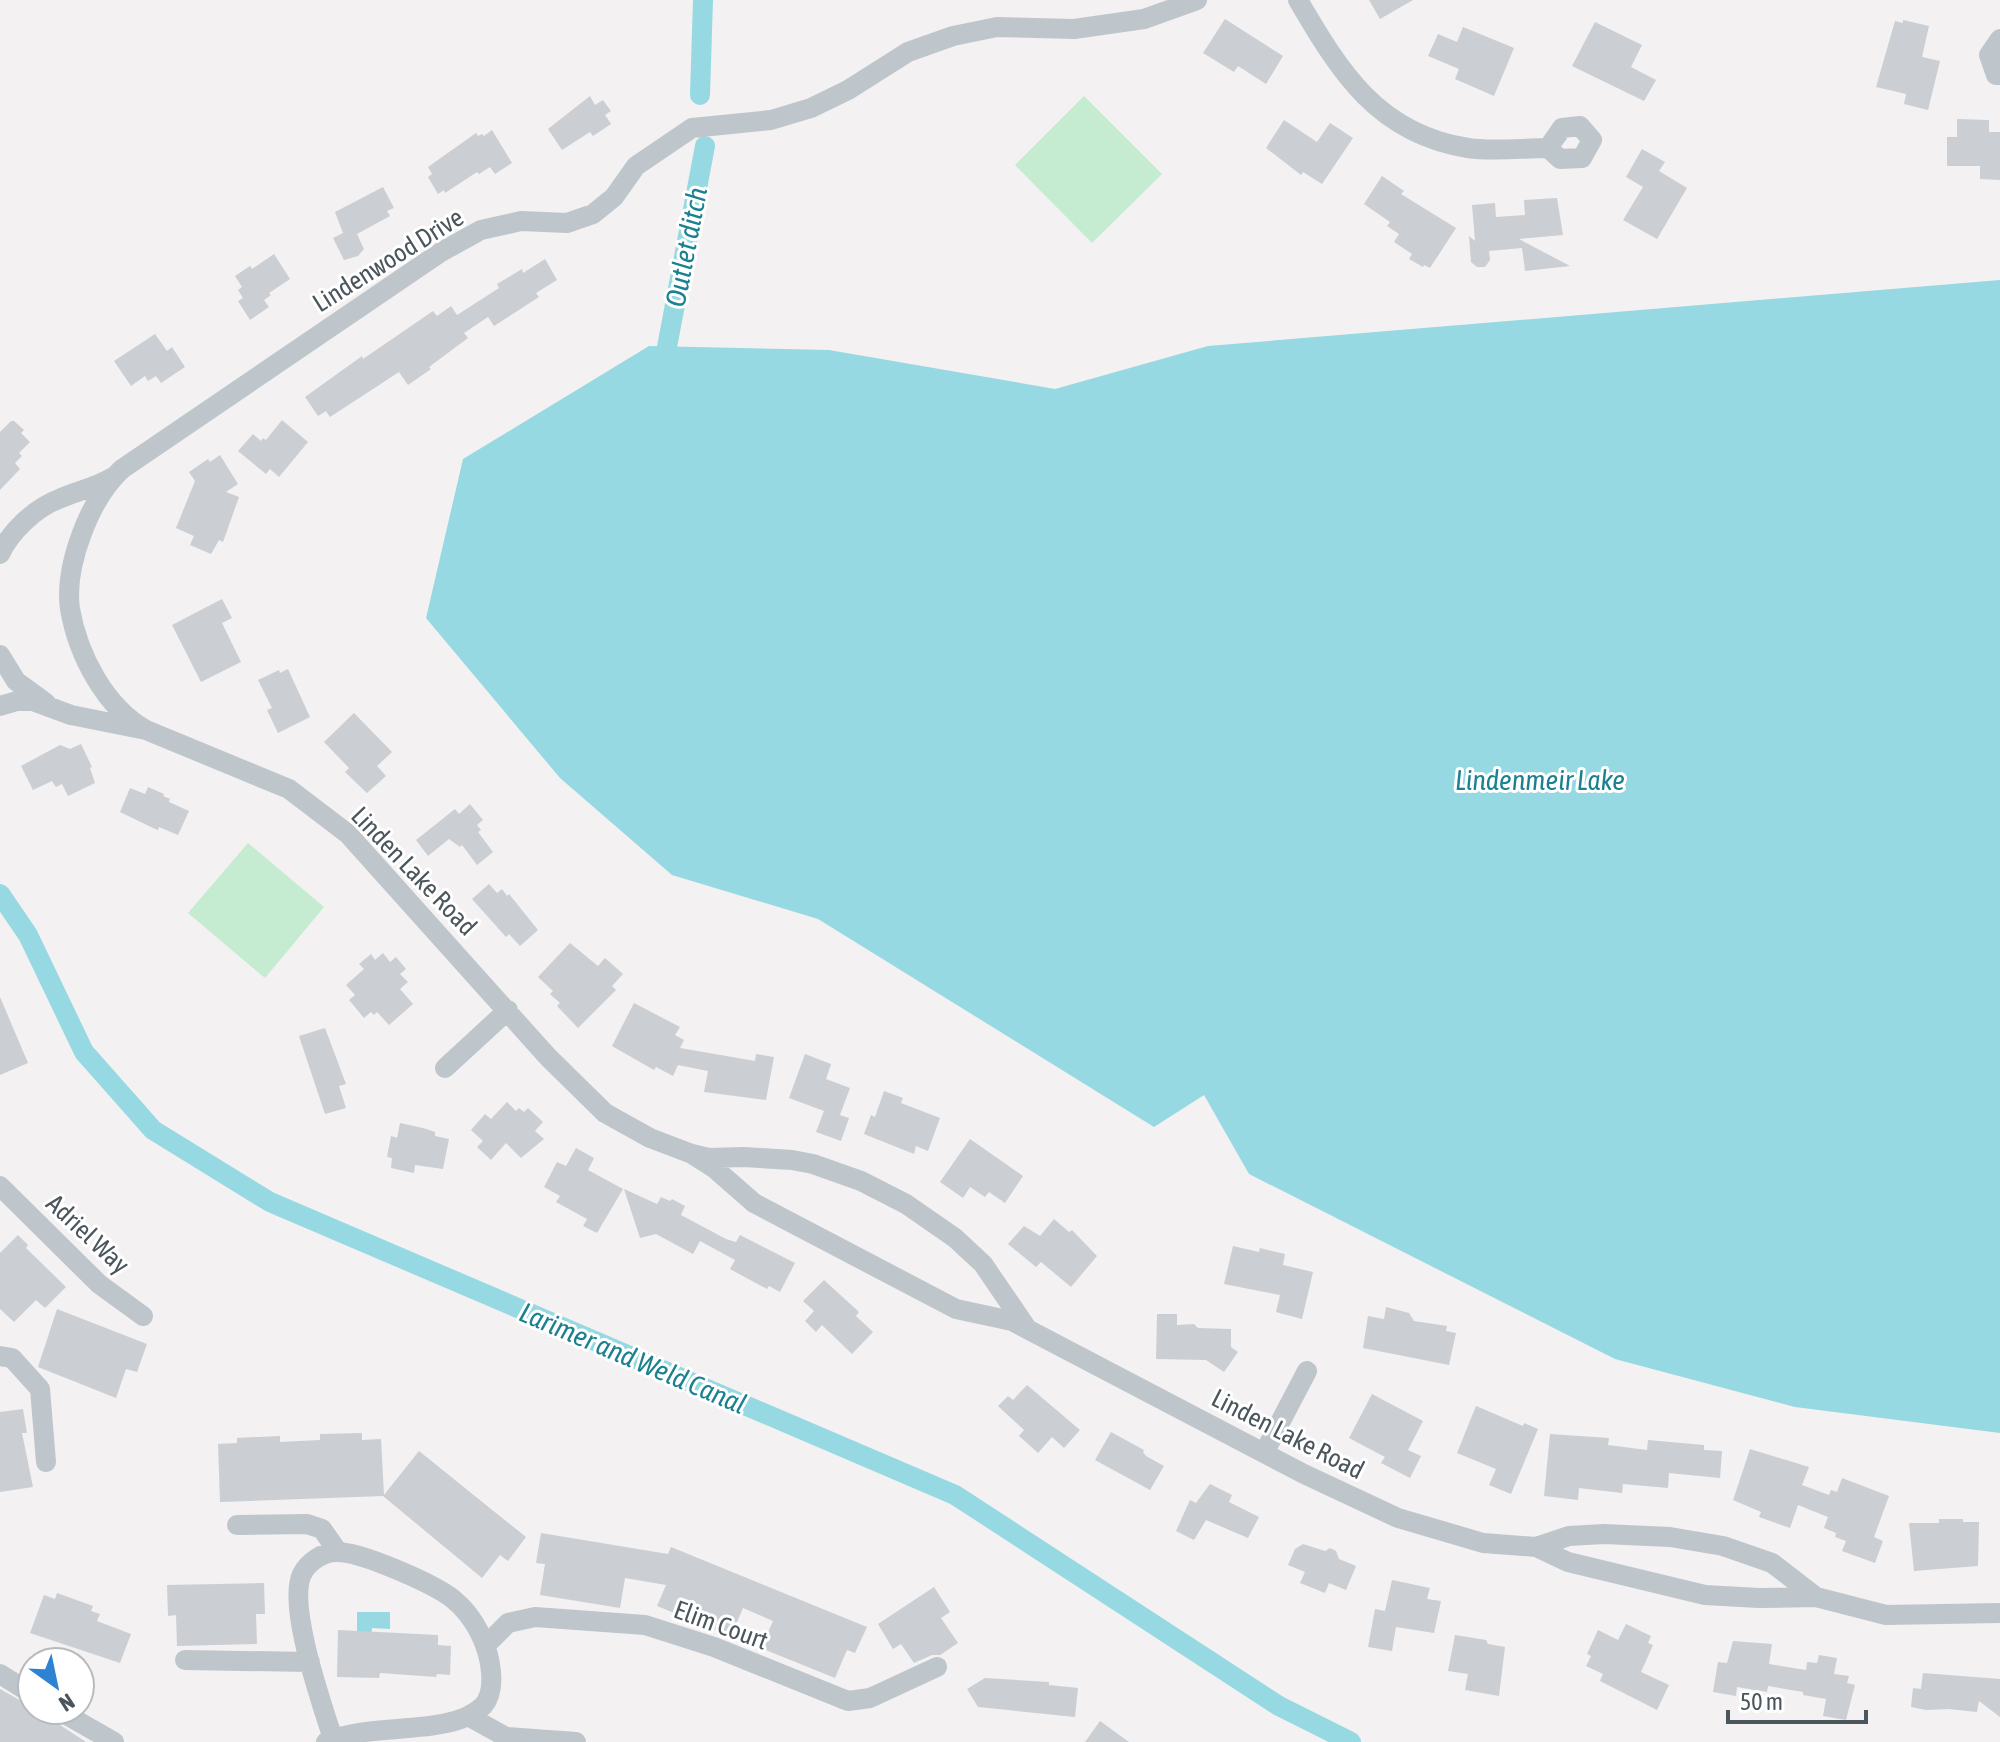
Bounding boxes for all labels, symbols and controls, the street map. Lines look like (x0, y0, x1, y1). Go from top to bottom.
water label: Outlet ditch (659, 184, 713, 309)
street label: Lindenwood Drive (307, 202, 469, 318)
water label: Lindenmeir Lake (1455, 764, 1625, 796)
street label: Linden Lake Road (345, 801, 483, 941)
street label: Adriel Way (41, 1188, 136, 1280)
water label: Larimer and Weld Canal (515, 1296, 751, 1420)
street label: Linden Lake Road (1207, 1383, 1369, 1485)
street label: Elim Court (670, 1594, 772, 1656)
north arrow (16, 1646, 96, 1726)
scale bar (1728, 1674, 1866, 1724)
text: N (54, 1688, 79, 1717)
text: 50 m (1740, 1688, 1783, 1715)

